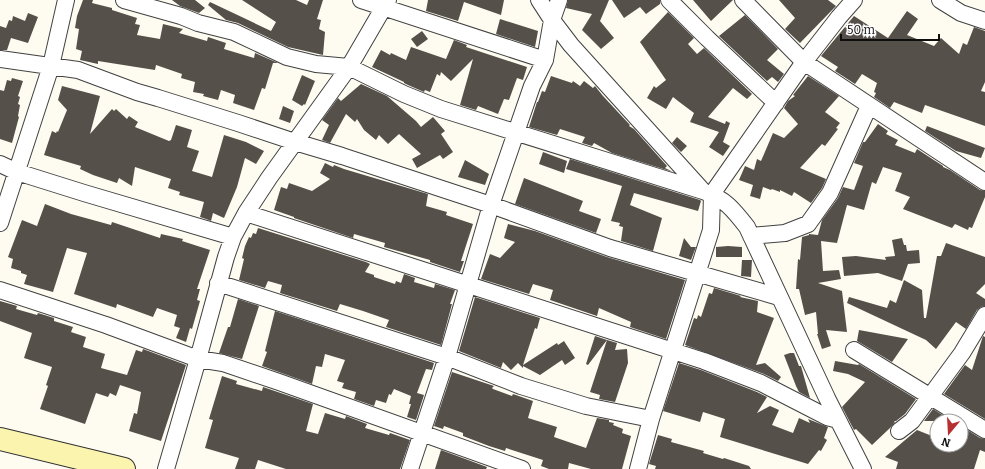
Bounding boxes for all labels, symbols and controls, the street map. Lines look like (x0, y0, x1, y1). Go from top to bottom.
scale bar (841, 16, 939, 42)
text: 50 m (847, 23, 876, 37)
north arrow (929, 413, 969, 453)
text: N (940, 434, 952, 450)

